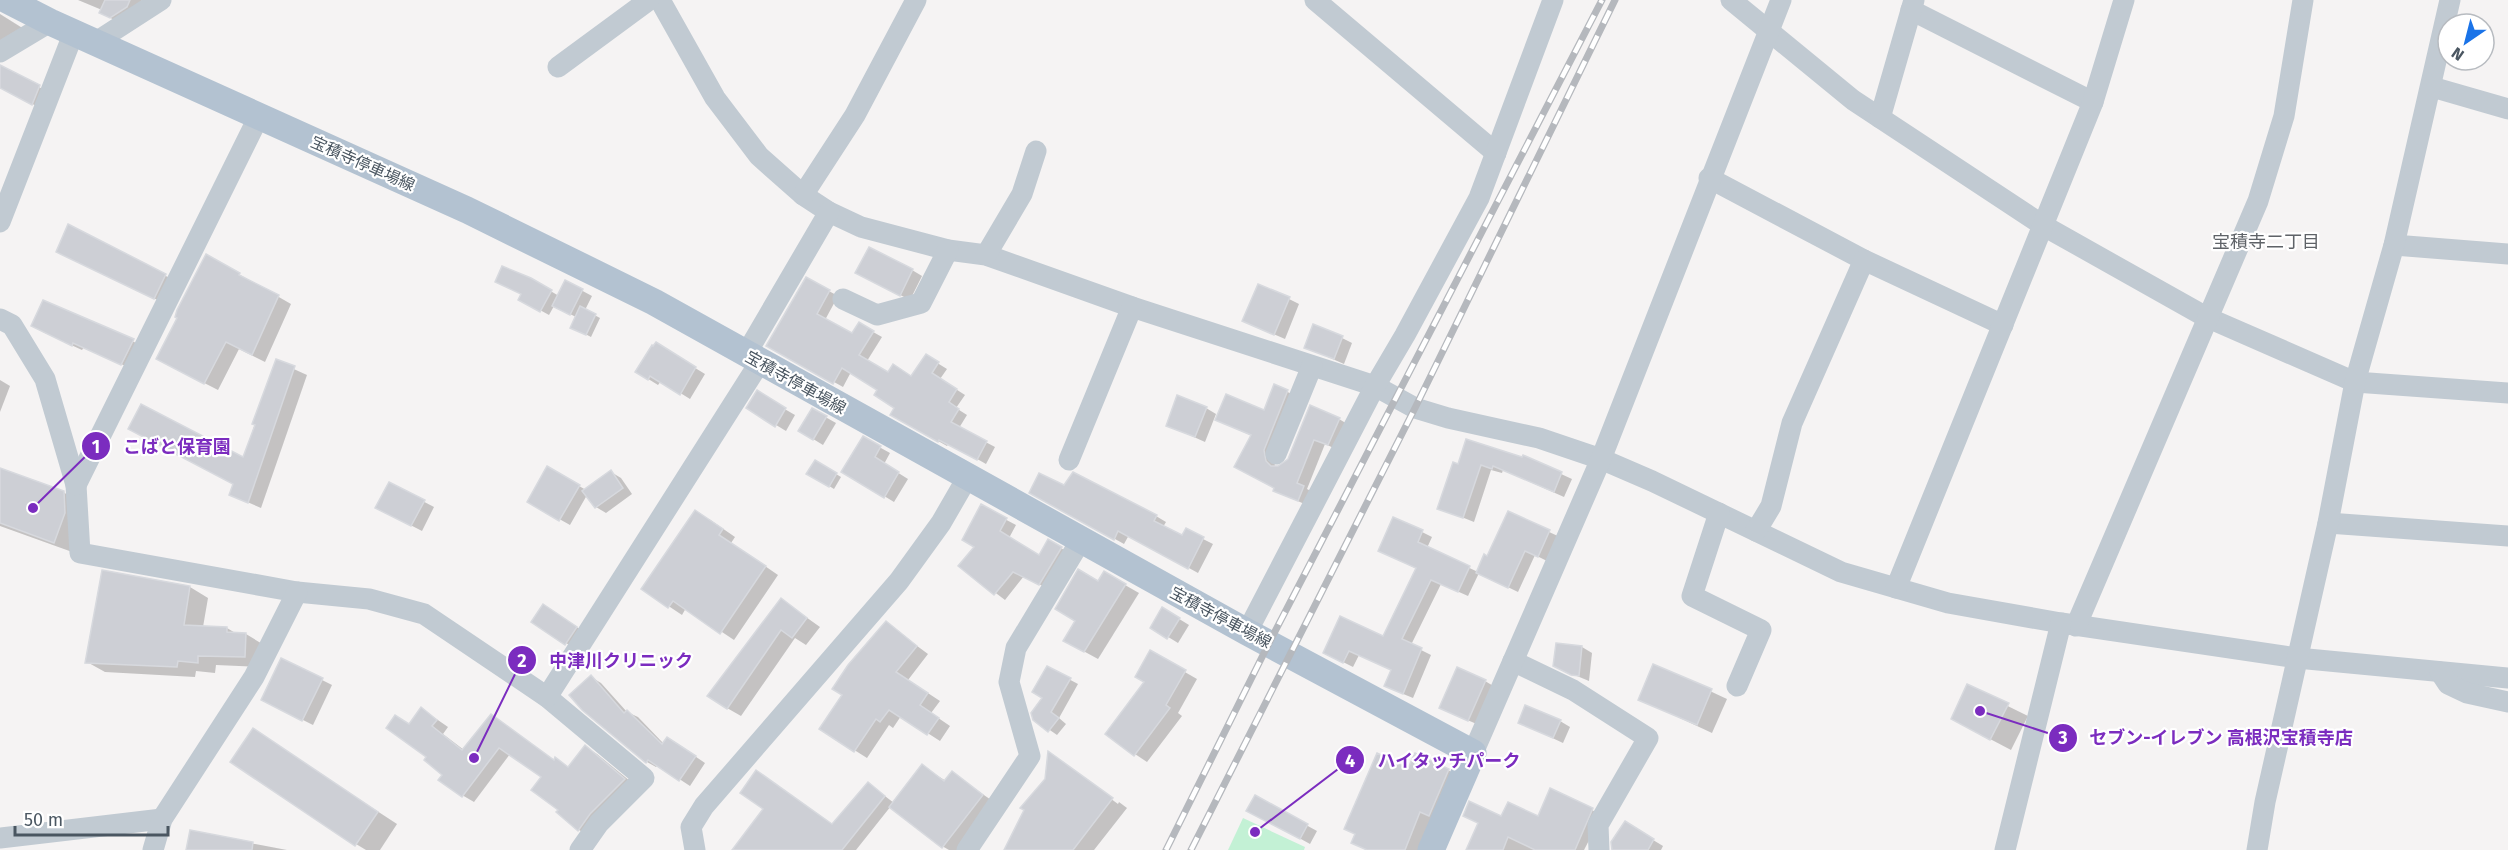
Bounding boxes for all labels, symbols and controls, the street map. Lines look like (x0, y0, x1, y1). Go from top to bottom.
north arrow (2436, 12, 2496, 72)
text: N (2448, 43, 2467, 65)
street label: 宝積寺停車場線 (308, 132, 418, 195)
district label: 宝積寺二丁目 (2212, 231, 2320, 253)
street label: 宝積寺停車場線 (742, 347, 849, 418)
callout: こばと保育園 (81, 428, 243, 464)
text: 1 (92, 436, 100, 458)
text: こばと保育園 (123, 436, 231, 458)
street label: 宝積寺停車場線 (1167, 583, 1275, 652)
callout: 中津川クリニック (507, 642, 705, 678)
text: 2 (517, 650, 527, 672)
text: 中津川クリニック (549, 650, 693, 672)
callout: セブン-イレブン 高根沢宝積寺店 (2048, 720, 2365, 756)
text: 3 (2057, 727, 2068, 749)
text: セブン-イレブン 高根沢宝積寺店 (2089, 727, 2353, 749)
callout: ハイタッチパーク (1335, 742, 1533, 778)
text: 4 (1345, 750, 1355, 772)
text: ハイタッチパーク (1378, 750, 1520, 772)
scale bar (15, 799, 168, 837)
text: 50 m (24, 809, 63, 831)

